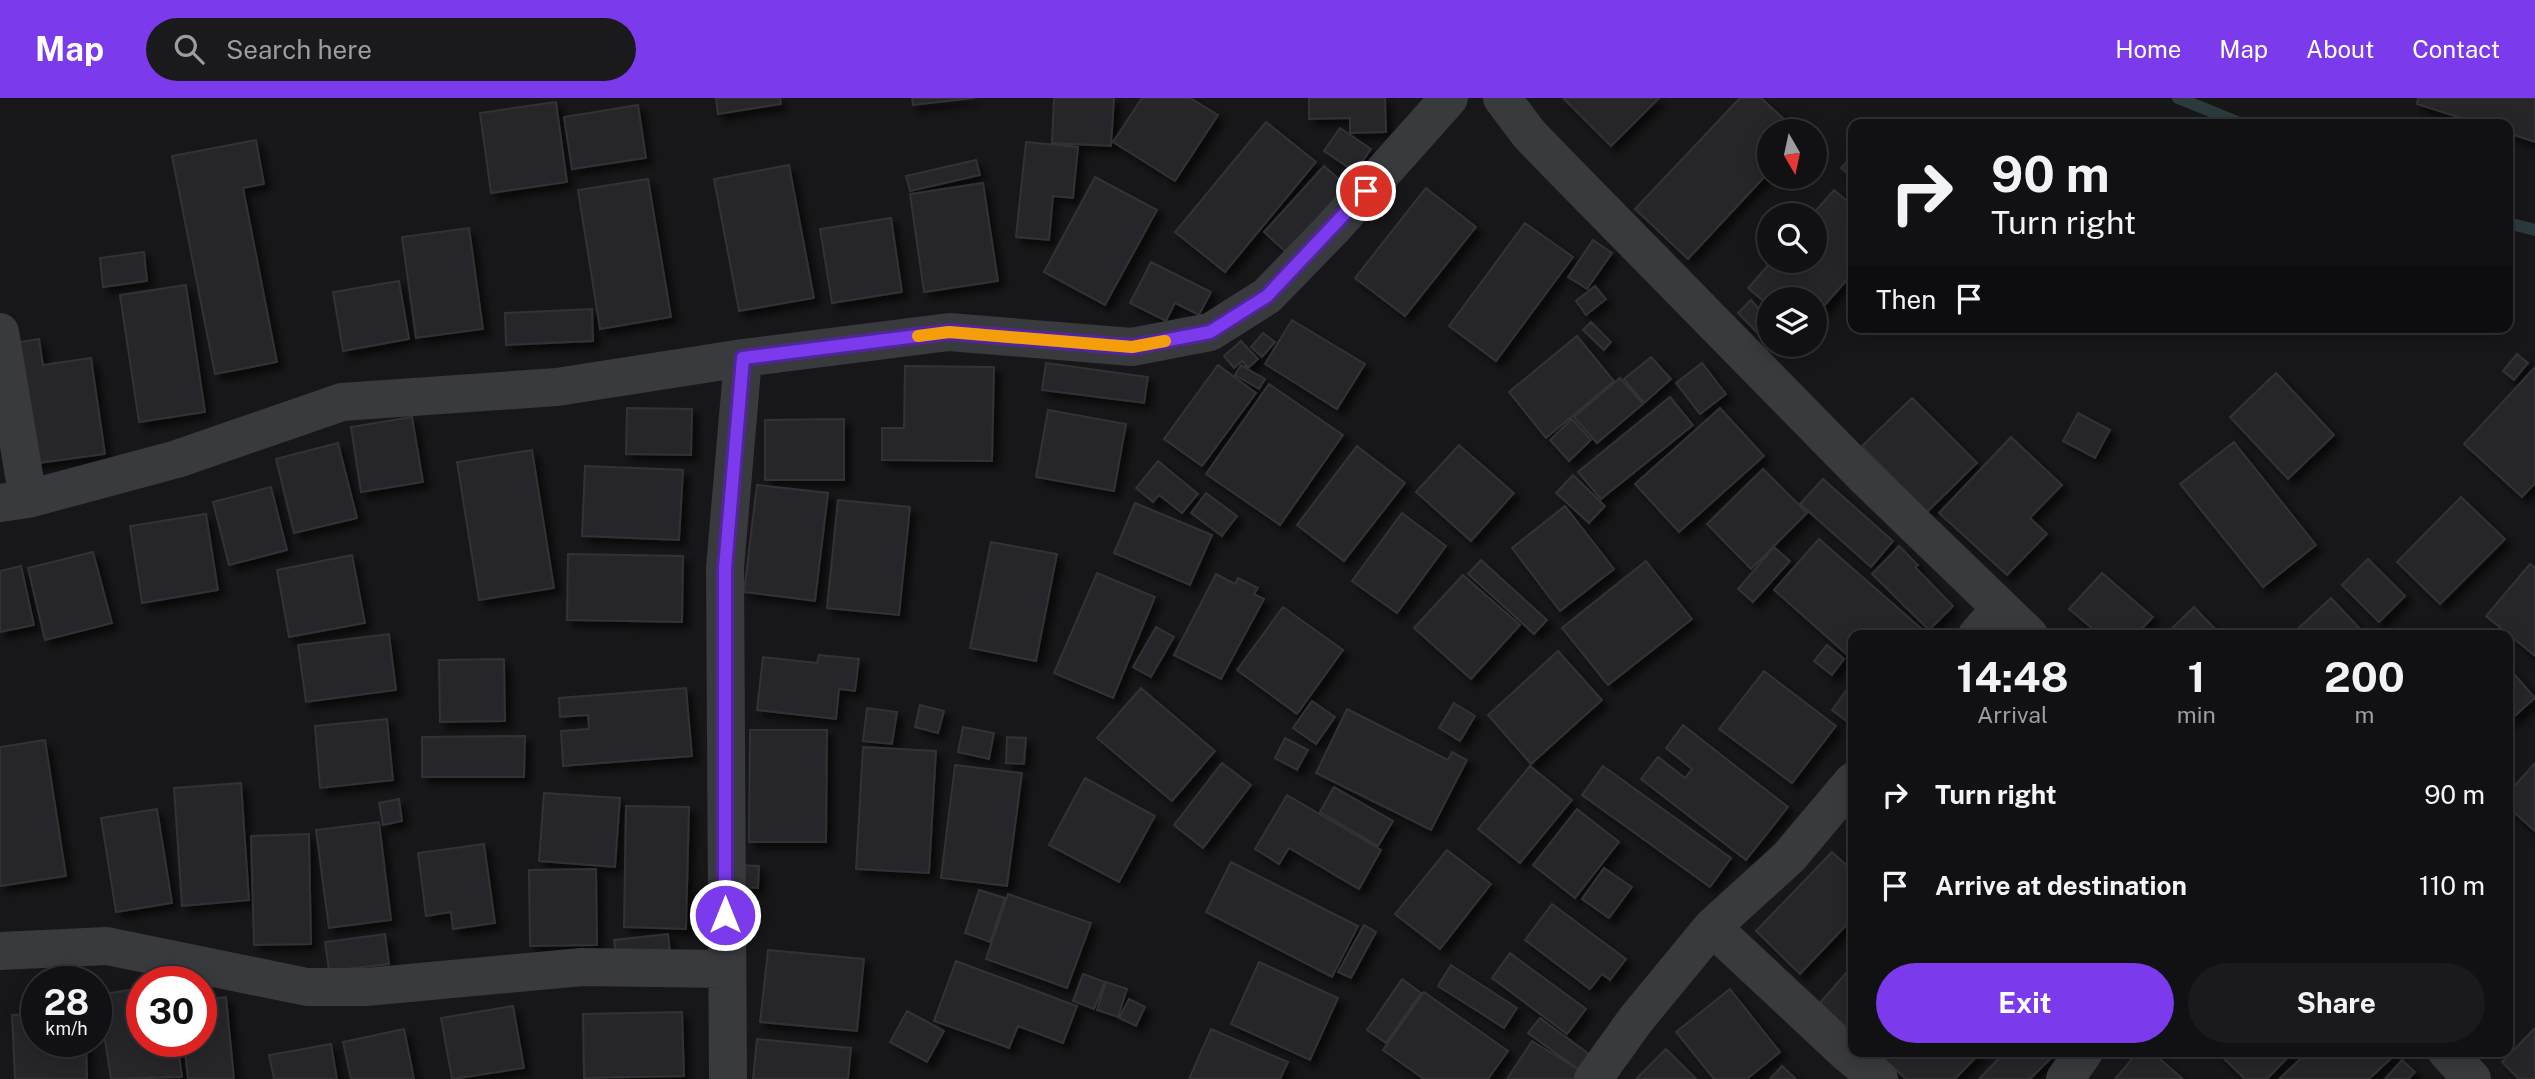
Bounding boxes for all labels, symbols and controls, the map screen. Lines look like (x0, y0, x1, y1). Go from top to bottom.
search box (146, 18, 636, 81)
text: Map (35, 30, 104, 68)
icon: search (170, 30, 208, 68)
text: Search here (226, 34, 372, 65)
text: Home (2115, 35, 2181, 63)
text: Map (2219, 35, 2268, 63)
text: About (2306, 35, 2374, 63)
text: Contact (2412, 35, 2500, 63)
north arrow (1757, 119, 1827, 189)
map controls (1757, 119, 1827, 357)
text: 90 m (1991, 145, 2110, 203)
icon: right (1876, 147, 1967, 238)
pin (1336, 161, 1396, 221)
icon: arrive (1347, 172, 1385, 210)
button: search (1757, 203, 1827, 273)
text: Turn right (1991, 204, 2136, 241)
icon: arrive (1950, 280, 1988, 318)
text: Then (1876, 284, 1936, 315)
button: layers (1757, 287, 1827, 357)
text: 14:48 (1956, 652, 2069, 701)
text: 1 (2187, 652, 2205, 701)
text: 200 (2324, 652, 2405, 701)
text: Arrival (1977, 701, 2048, 728)
text: min (2177, 701, 2216, 728)
text: m (2354, 701, 2374, 728)
icon: right (1876, 776, 1914, 814)
text: Turn right (1935, 779, 2057, 810)
text: 90 m (2424, 779, 2485, 810)
icon: arrive (1876, 867, 1914, 905)
text: Arrive at destination (1935, 870, 2187, 901)
text: 110 m (2419, 870, 2485, 901)
position arrow (688, 878, 762, 952)
button: Exit (1876, 963, 2174, 1043)
button: Share (2188, 963, 2485, 1043)
speed limit sign: 30 (126, 966, 217, 1057)
text: 28 (44, 982, 89, 1023)
text: km/h (45, 1018, 88, 1039)

